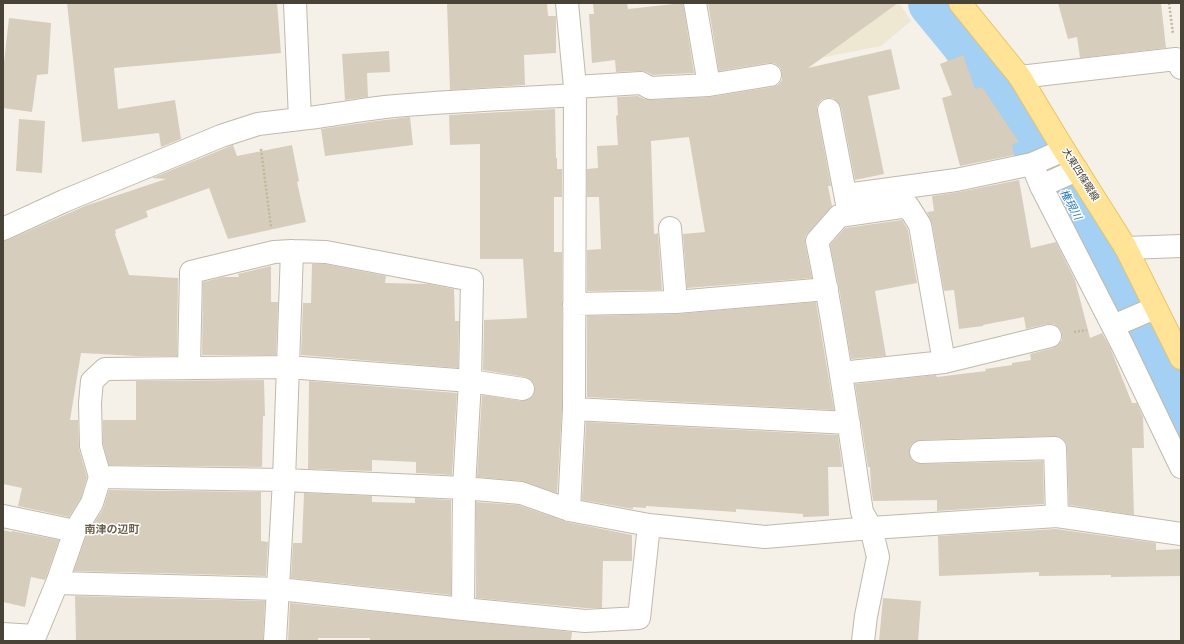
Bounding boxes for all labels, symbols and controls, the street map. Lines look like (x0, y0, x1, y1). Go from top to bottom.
street label: 大東四條畷線 (1059, 146, 1101, 204)
water label: 権現川 (1056, 187, 1084, 223)
district label: 南津の辺町 (85, 523, 139, 537)

